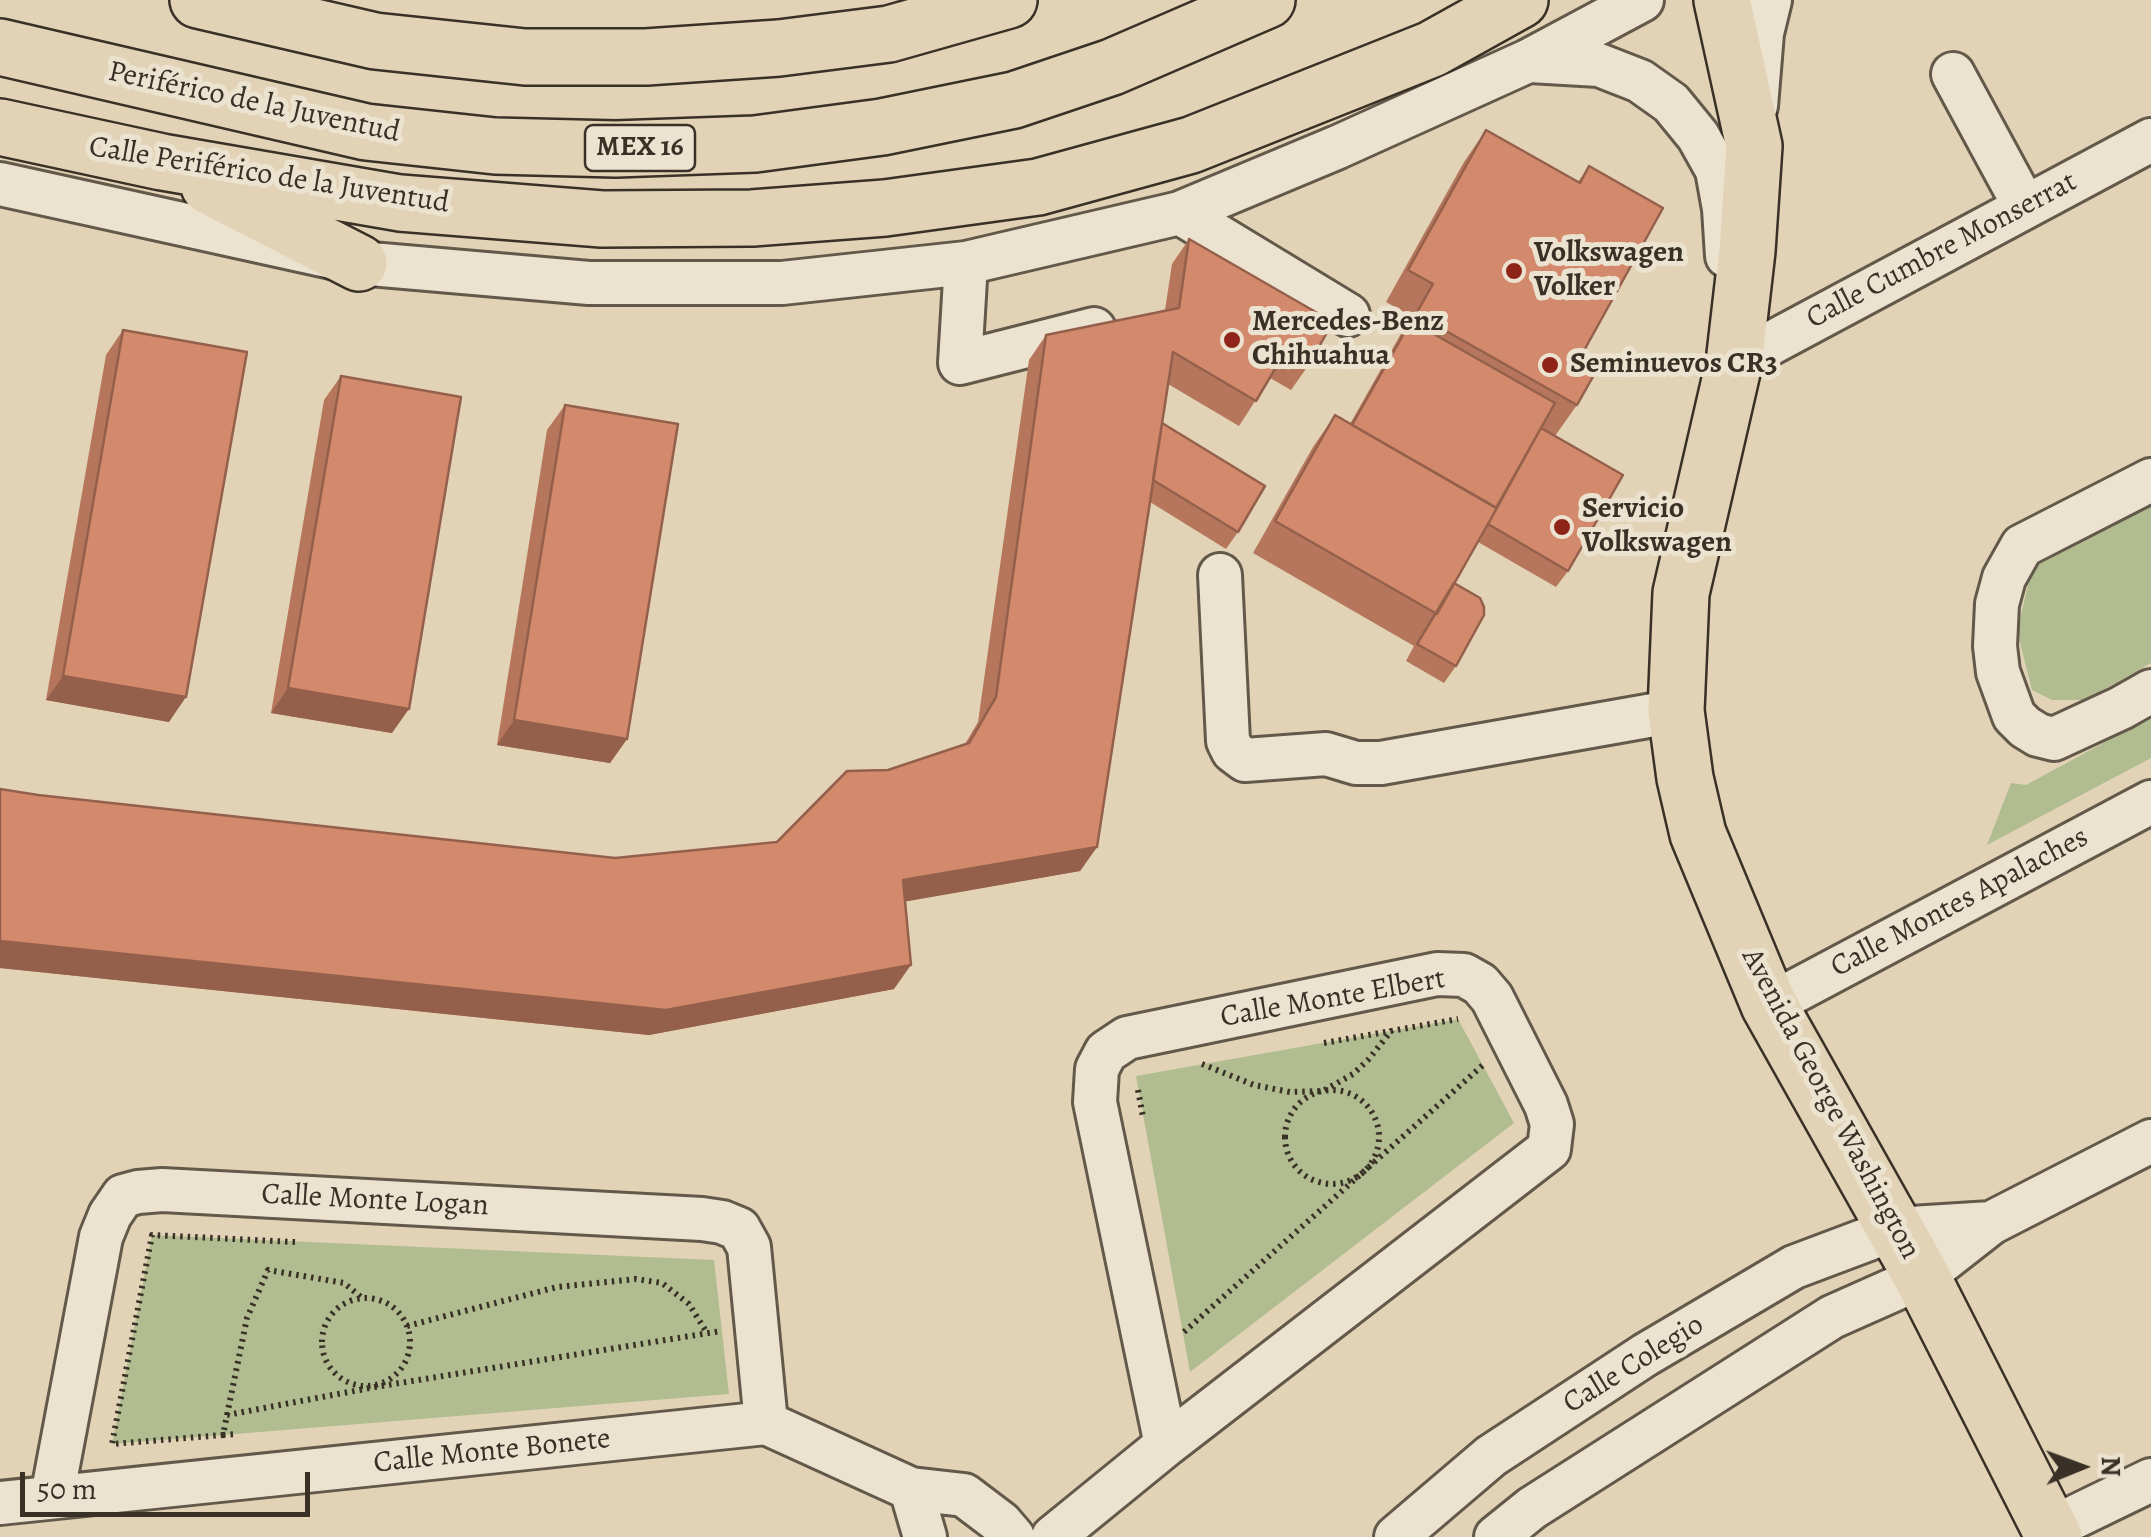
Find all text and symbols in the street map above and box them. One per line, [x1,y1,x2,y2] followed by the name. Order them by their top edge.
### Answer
[105,54,403,152] street label: Periférico de la Juventud
[585,125,695,171] road number: MEX 16
[86,130,452,222] street label: Calle Periférico de la Juventud
[1801,164,2083,338] street label: Calle Cumbre Monserrat
[1534,236,1684,306] place label: Volkswagen Volker
[1503,260,1525,282] marker: Volkswagen Volker
[1252,305,1444,376] place label: Mercedes-Benz Chihuahua
[1221,329,1243,351] marker: Mercedes-Benz Chihuahua
[1570,347,1778,383] place label: Seminuevos CR3
[1539,354,1561,376] marker: Seminuevos CR3
[1582,492,1732,562] place label: Servicio Volkswagen
[1551,516,1573,538] marker: Servicio Volkswagen
[1825,820,2095,986] street label: Calle Montes Apalaches
[1733,942,1927,1266] street label: Avenida George Washington
[1218,962,1448,1036] street label: Calle Monte Elbert
[260,1177,490,1225] street label: Calle Monte Logan
[1557,1308,1711,1422] street label: Calle Colegio
[2031,1417,2131,1517] north arrow
[372,1422,612,1482] street label: Calle Monte Bonete
[25,1452,315,1514] scale bar
[2092,1456,2130,1477] text: N
[37,1469,97,1509] text: 50 m

